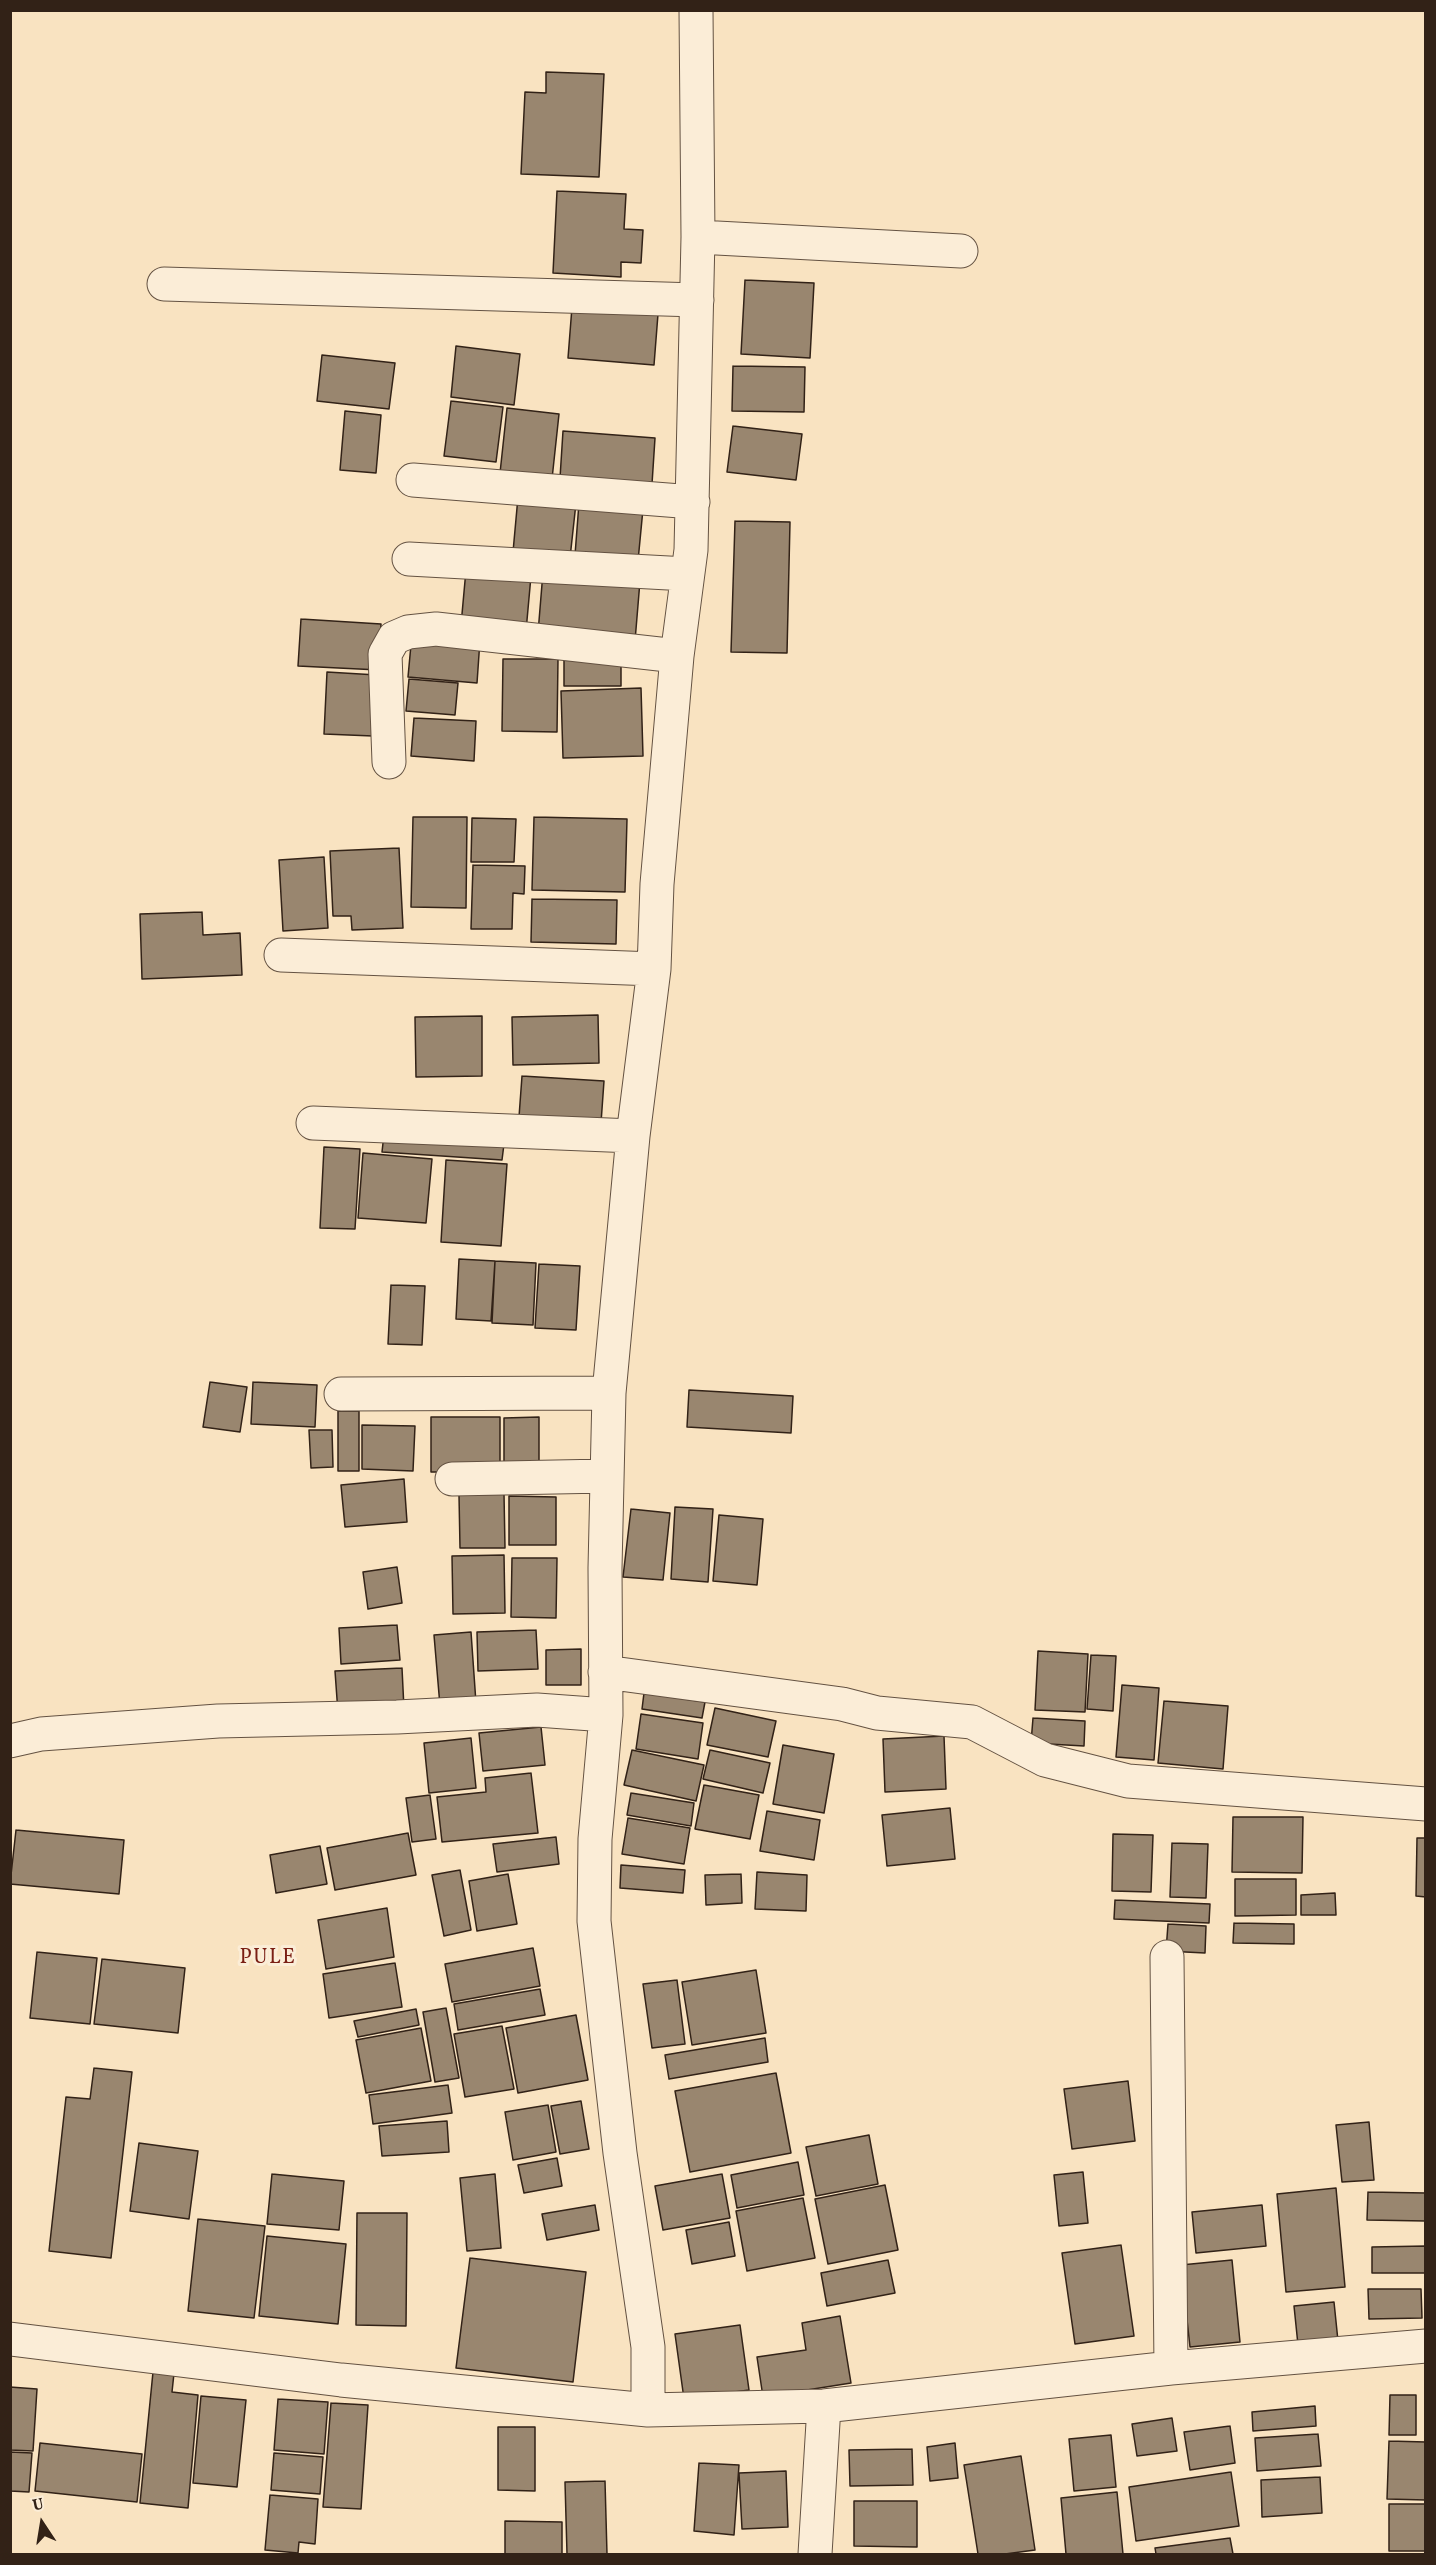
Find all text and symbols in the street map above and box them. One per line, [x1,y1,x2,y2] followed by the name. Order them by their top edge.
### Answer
[240,1946,296,1972] district label: PULE
[12,2493,72,2553] north arrow
[31,2493,46,2517] text: U

